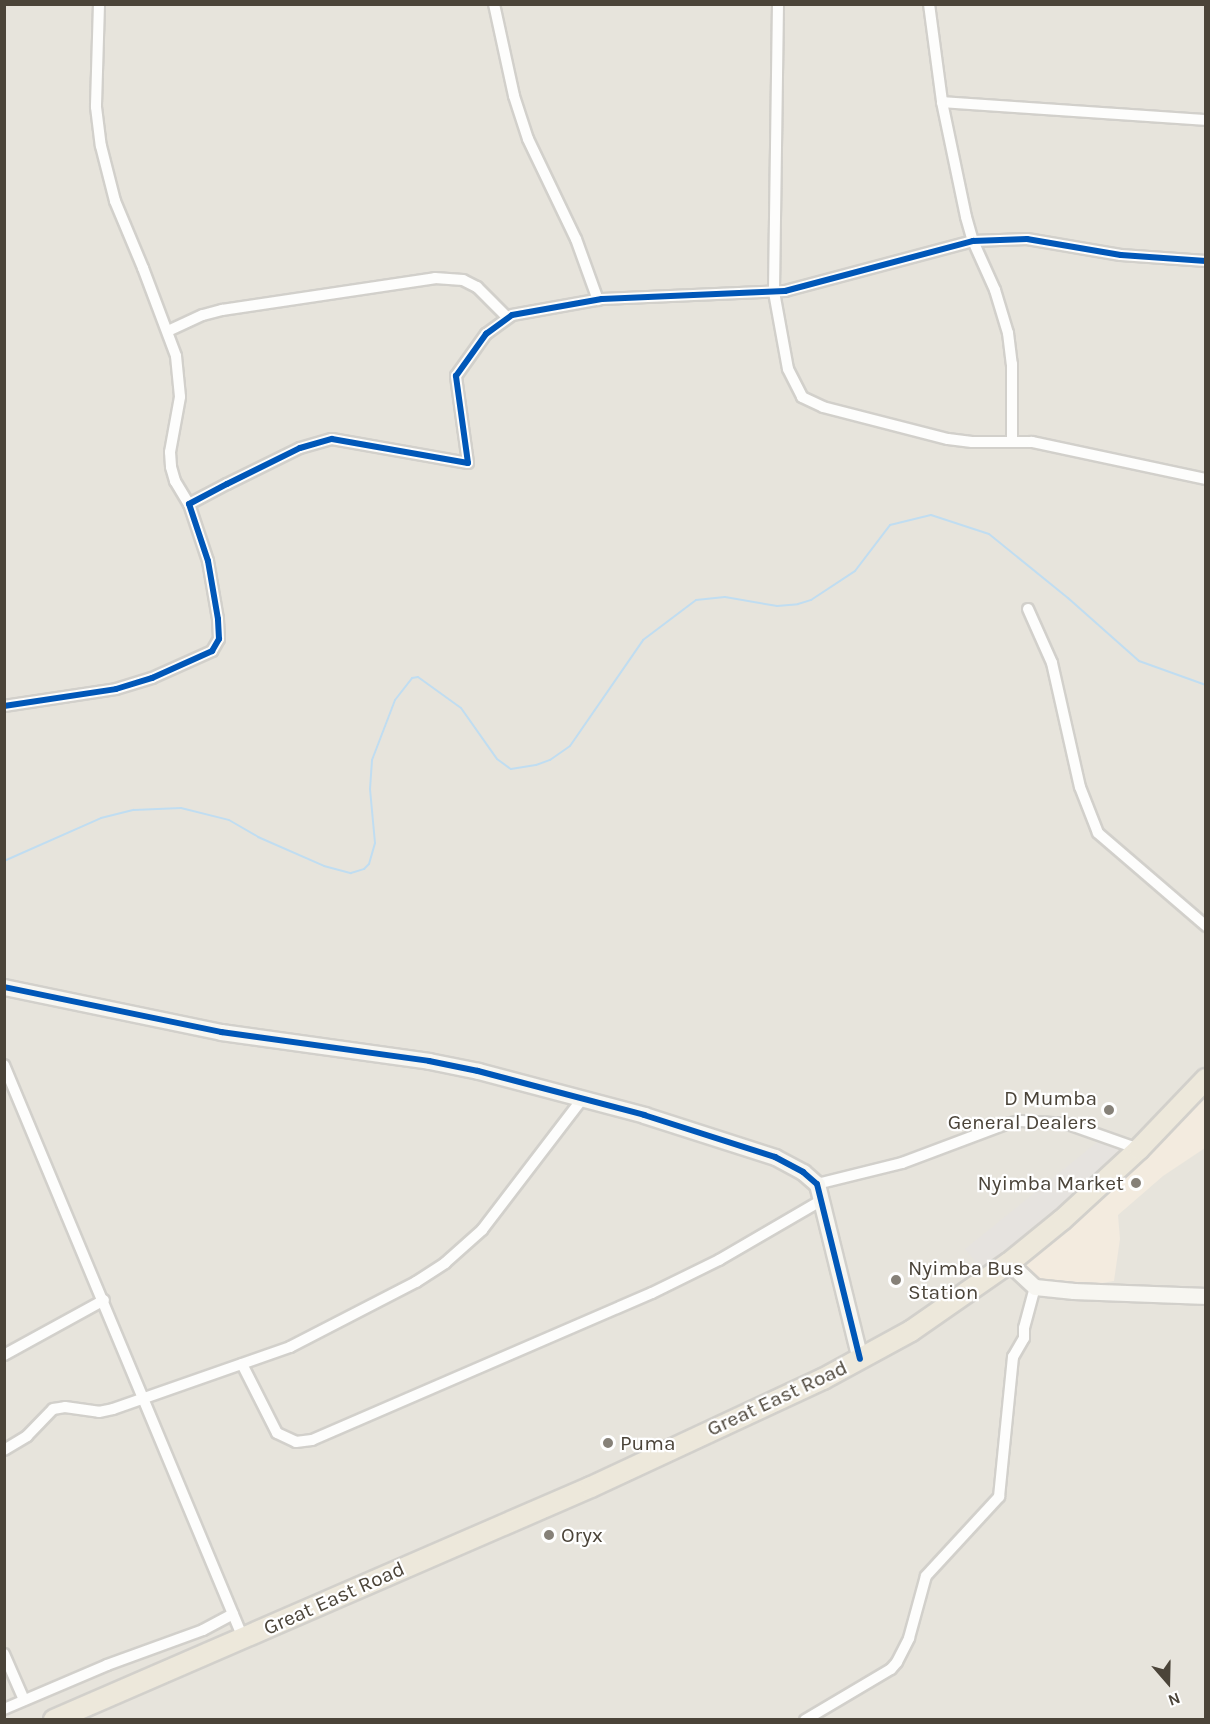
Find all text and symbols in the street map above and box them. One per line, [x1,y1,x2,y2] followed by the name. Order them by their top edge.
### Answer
[948,1085,1097,1135] place label: D Mumba General Dealers
[1102,1103,1116,1117] marker: D Mumba General Dealers
[978,1170,1124,1196] place label: Nyimba Market
[1129,1176,1143,1190] marker: Nyimba Market
[908,1255,1024,1305] place label: Nyimba Bus Station
[889,1273,903,1287] marker: Nyimba Bus Station
[703,1354,851,1442] street label: Great East Road
[620,1430,676,1456] place label: Puma
[601,1436,615,1450] marker: Puma
[561,1522,603,1548] place label: Oryx
[542,1528,556,1542] marker: Oryx
[259,1556,409,1640] street label: Great East Road
[1138,1652,1198,1712] north arrow
[1166,1688,1183,1710] text: N

